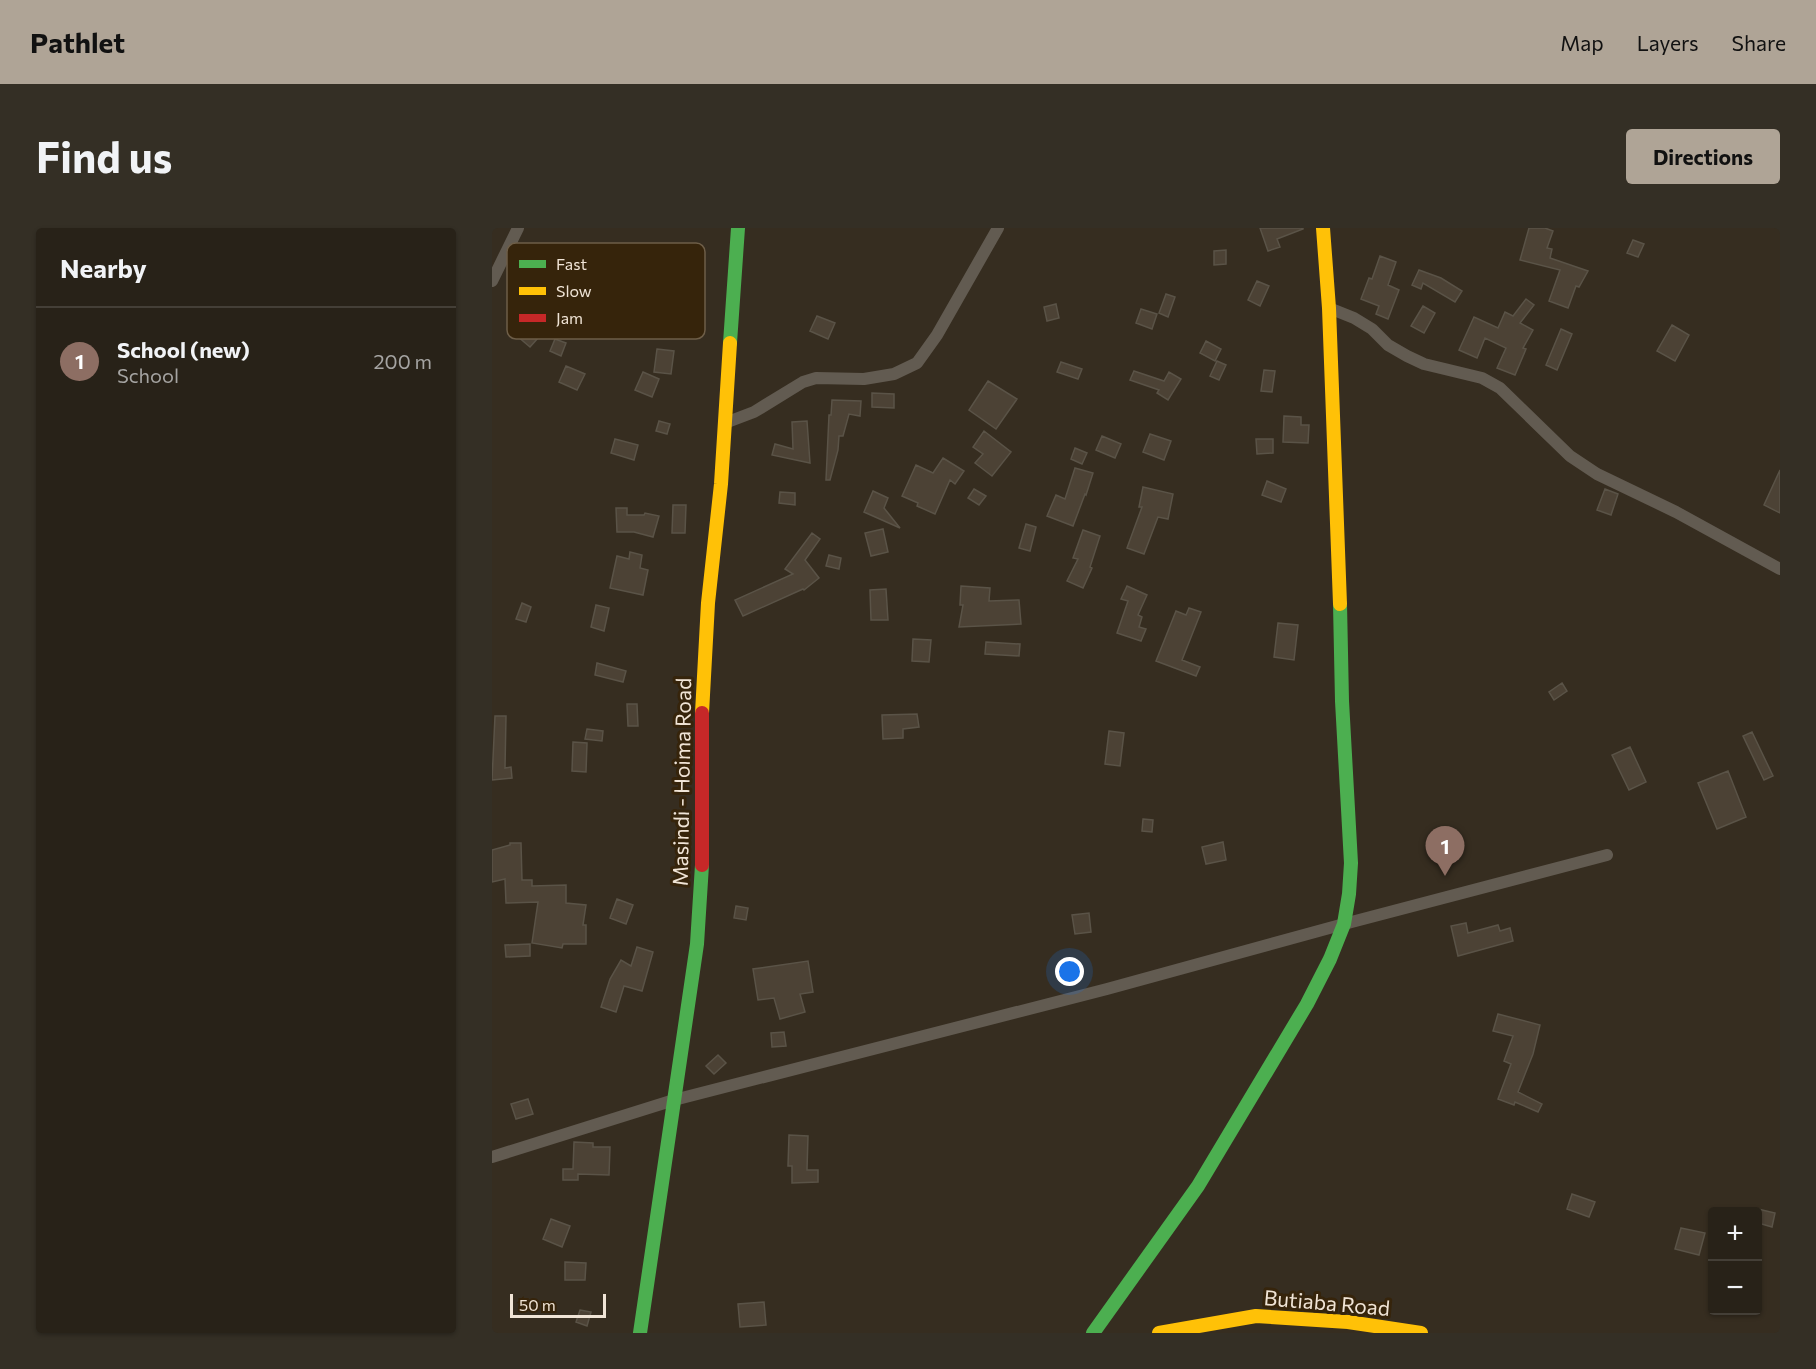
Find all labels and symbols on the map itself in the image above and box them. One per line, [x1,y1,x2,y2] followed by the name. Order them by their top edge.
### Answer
[507,243,705,339] legend
[556,254,587,273] text: Fast
[556,281,592,300] text: Slow
[556,308,583,327] text: Jam
[667,678,695,886] street label: Masindi - Hoima Road
[1426,826,1464,876] pin: 1
[1055,957,1084,986] your location
[1263,1284,1391,1320] street label: Butiaba Road
[510,1291,606,1318] scale bar

